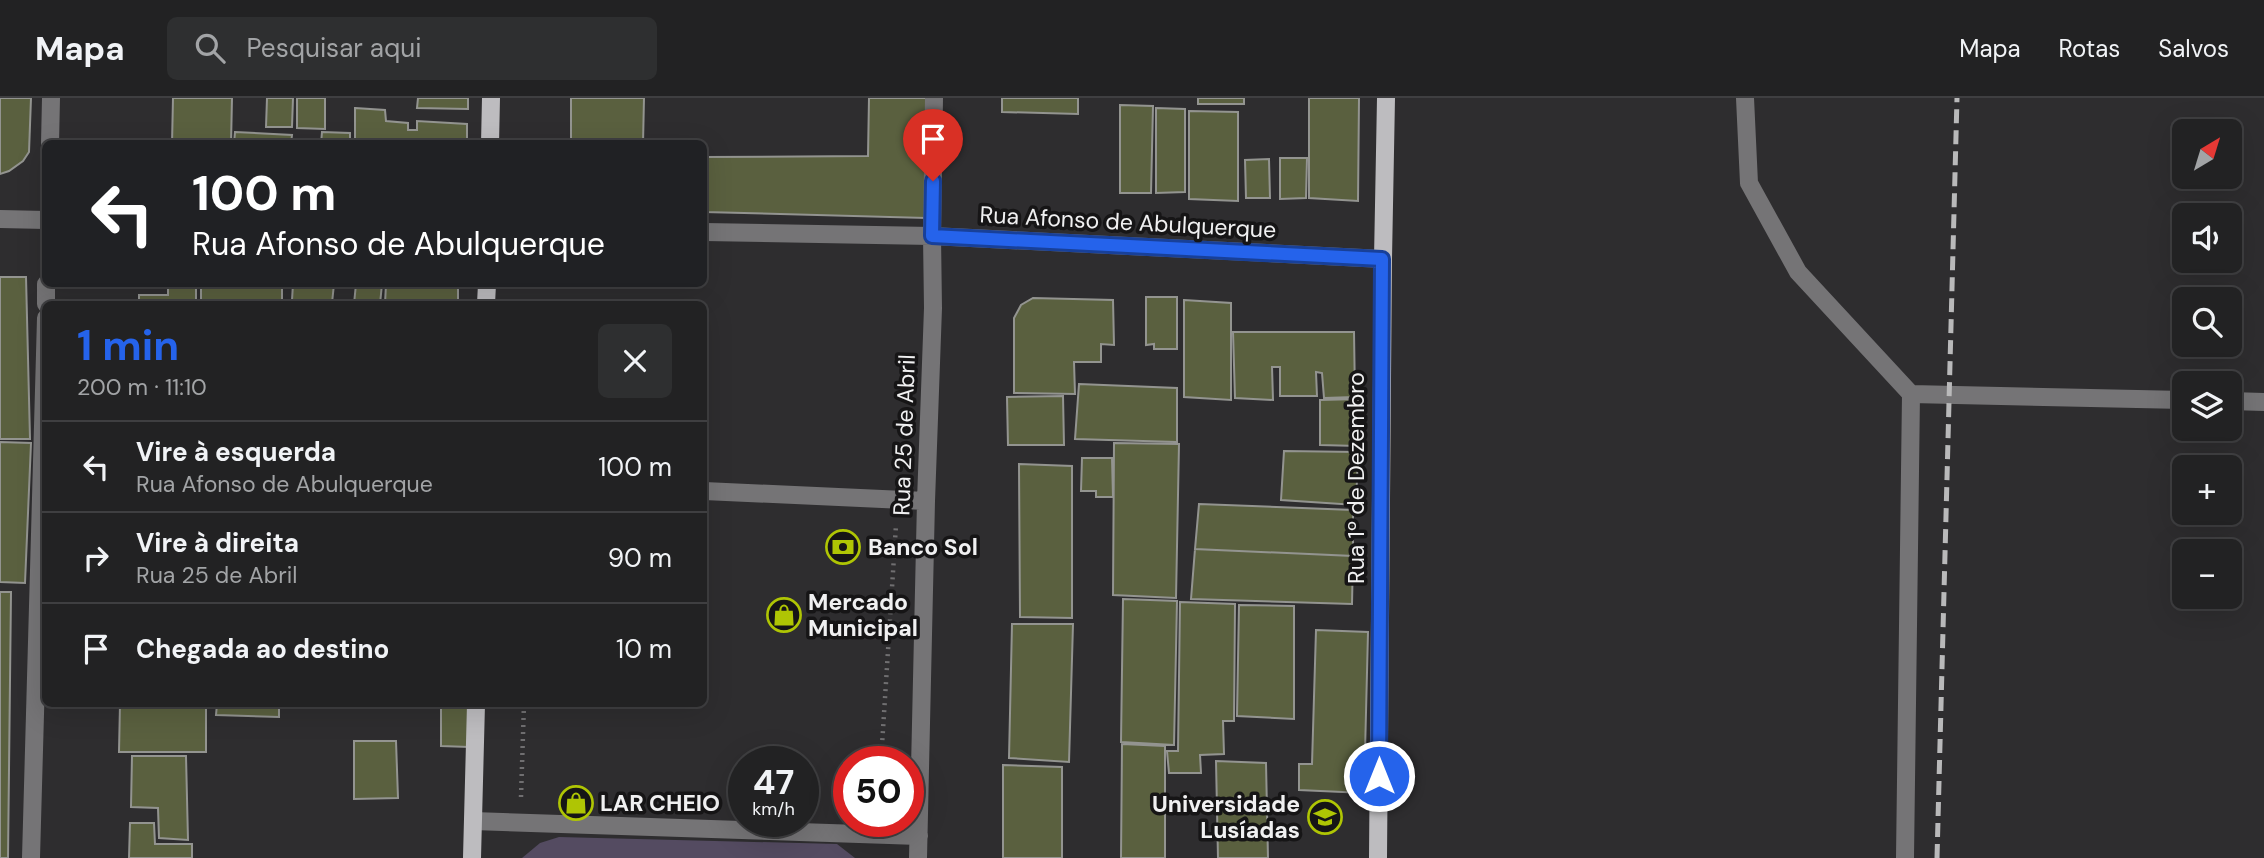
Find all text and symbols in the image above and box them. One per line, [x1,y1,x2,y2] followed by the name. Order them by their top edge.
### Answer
[167,17,657,80] search box
[35,27,125,70] text: Mapa
[191,29,229,67] icon: search
[247,31,421,65] text: Pesquisar aqui
[1959,33,2021,64] text: Mapa
[2059,33,2120,64] text: Rotas
[2158,33,2229,64] text: Salvos
[903,109,963,181] pin
[2172,119,2242,189] north arrow
[2172,119,2242,609] map controls
[914,120,952,158] icon: arrive
[192,161,336,225] text: 100 m
[77,168,168,259] icon: left
[979,199,1277,245] street label: Rua Afonso de Abulquerque
[2172,203,2242,273] button: sound
[192,223,605,265] text: Rua Afonso de Abulquerque
[2172,287,2242,357] button: search
[77,318,179,373] text: 1 min
[598,324,672,398] button: close
[886,354,922,516] street label: Rua 25 de Abril
[2172,371,2242,441] button: layers
[77,372,207,402] text: 200 m · 11:10
[1341,372,1371,584] street label: Rua 1º de Dezembro
[136,435,336,469] text: Vire à esquerda
[77,448,115,486] icon: left
[598,450,672,484] text: 100 m
[2172,455,2242,525] button: +
[136,469,433,499] text: Rua Afonso de Abulquerque
[136,526,299,560] text: Vire à direita
[824,528,862,566] bank icon: Banco Sol
[868,532,978,562] place label: Banco Sol
[77,539,115,577] icon: right
[2172,539,2242,609] button: −
[608,541,672,575] text: 90 m
[136,560,297,590] text: Rua 25 de Abril
[808,587,918,643] place label: Mercado Municipal
[765,596,803,634] shop icon: Mercado Municipal
[77,630,115,668] icon: arrive
[136,632,389,666] text: Chegada ao destino
[616,632,672,666] text: 10 m
[1342,739,1416,813] position arrow
[833,746,924,837] speed limit sign: 50
[753,759,794,805] text: 47
[557,784,595,822] shop icon: LAR CHEIO
[600,788,720,818] place label: LAR CHEIO
[1152,789,1300,845] place label: Universidade Lusíadas
[752,797,795,821] text: km/h
[1306,798,1344,836] school or university icon: Universidade Lusíadas

